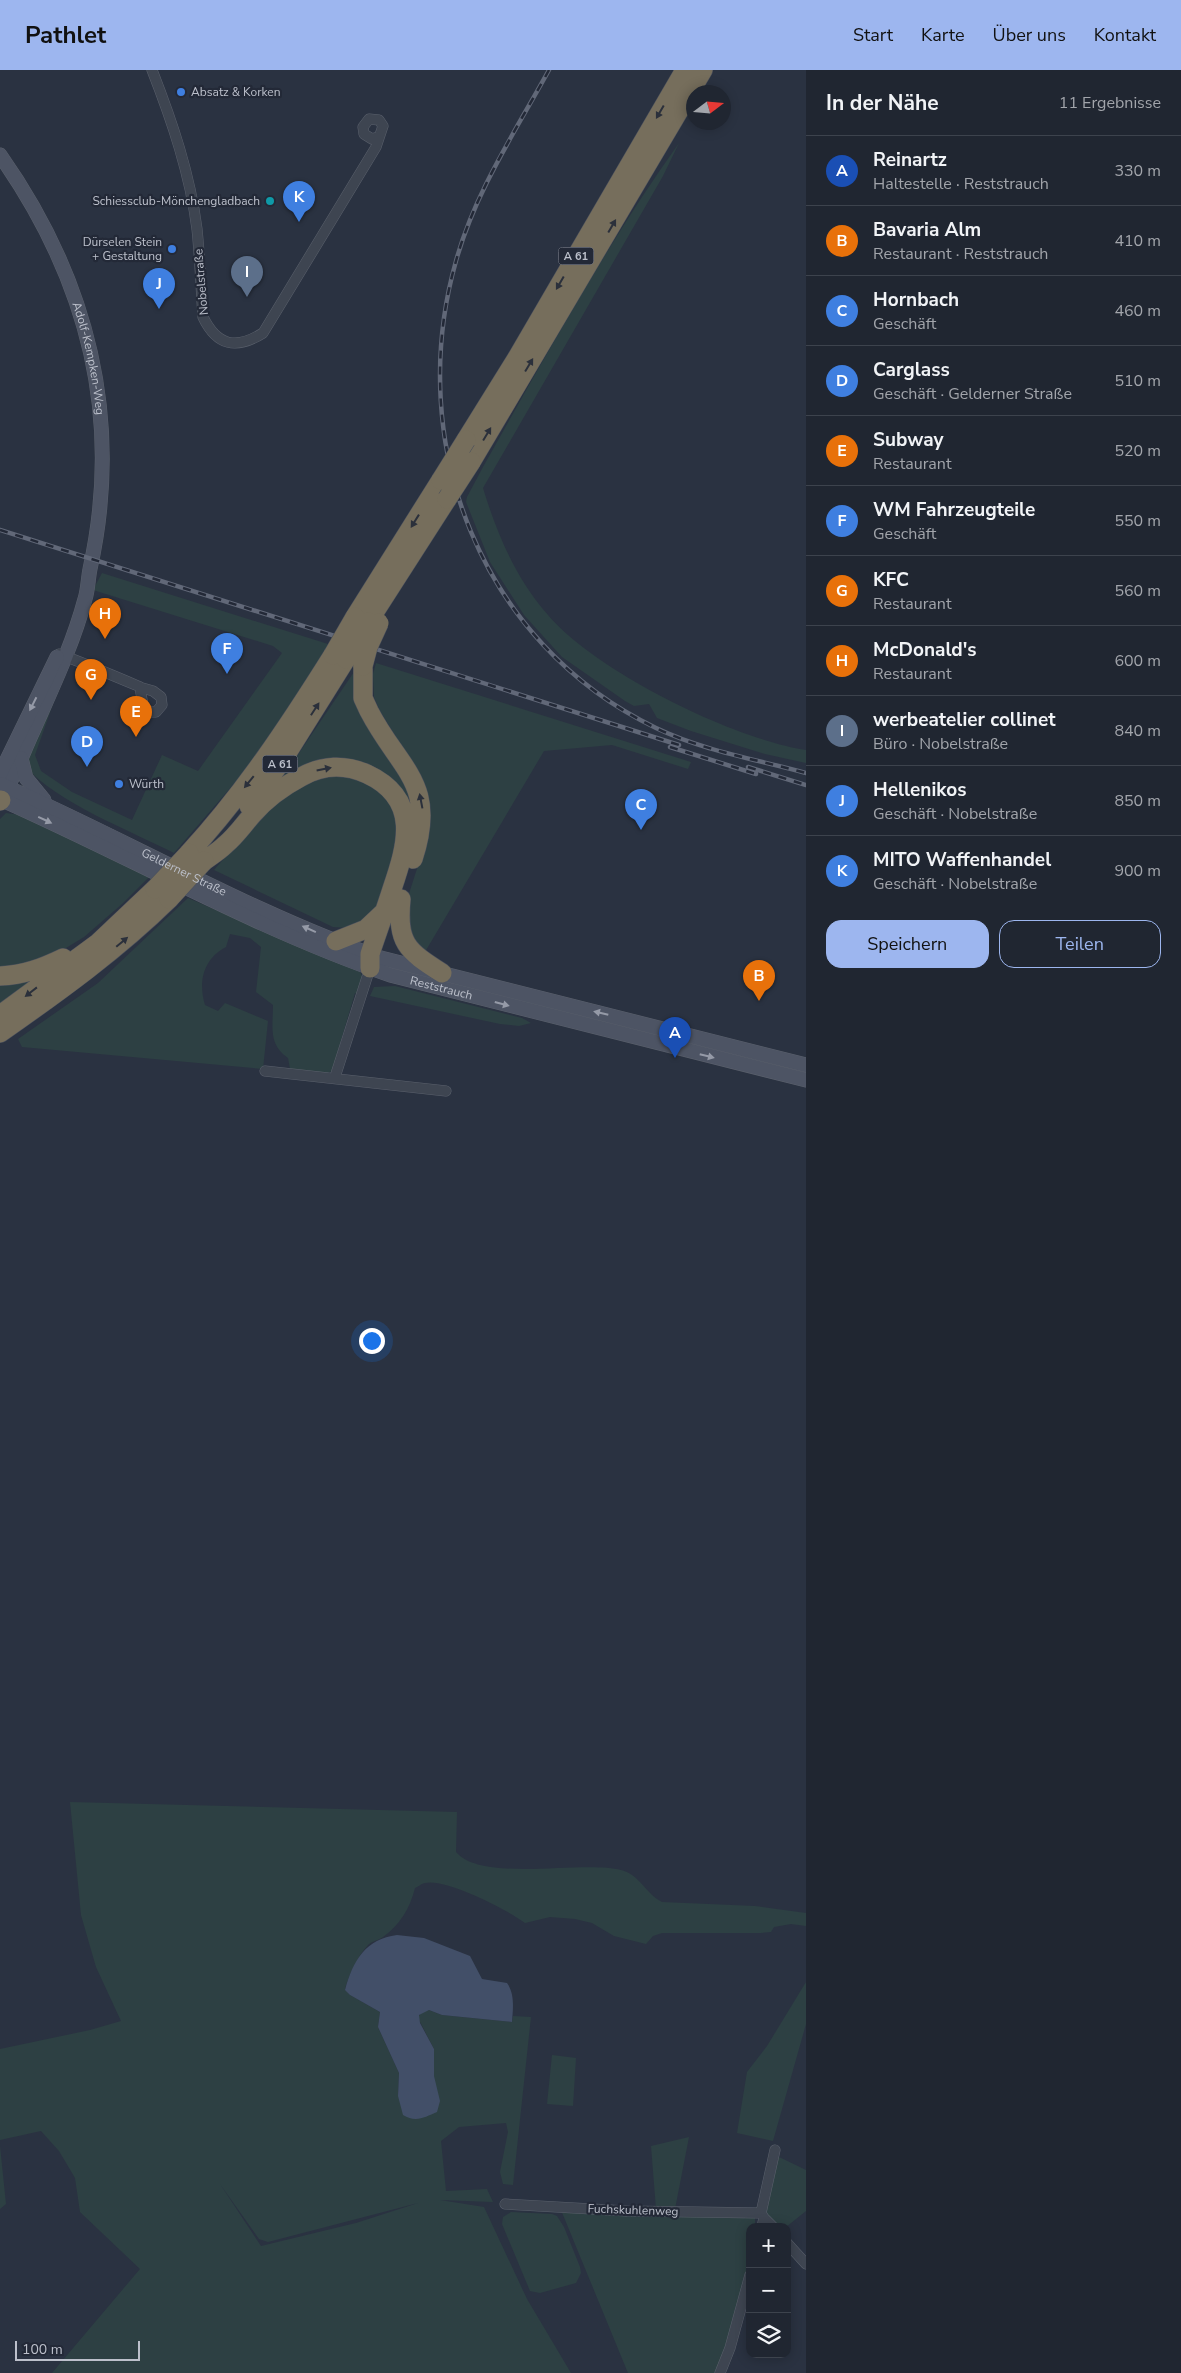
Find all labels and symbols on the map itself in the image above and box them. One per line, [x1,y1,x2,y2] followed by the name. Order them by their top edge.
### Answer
[191,84,281,100] place label: Absatz & Korken
[686,85,731,130] north arrow
[175,86,187,98] marker: Absatz & Korken
[656,106,665,119] one-way arrow
[283,181,315,222] pin: K
[92,193,260,209] place label: Schiessclub-Mönchengladbach
[264,195,276,207] marker: Schiessclub-Mönchengladbach
[608,219,617,232] one-way arrow
[83,234,162,264] place label: Dürselen Stein + Gestaltung
[166,243,178,255] marker: Dürselen Stein + Gestaltung
[190,248,212,316] street label: Nobelstraße
[558,248,594,265] road number: A 61
[231,256,263,297] pin: I
[143,268,175,309] pin: J
[556,276,565,289] one-way arrow
[69,300,108,416] street label: Adolf-Kempken-Weg
[525,359,534,372] one-way arrow
[483,428,492,441] one-way arrow
[411,515,420,528] one-way arrow
[89,598,121,639] pin: H
[211,633,243,674] pin: F
[75,659,107,700] pin: G
[120,696,152,737] pin: E
[29,697,37,711] one-way arrow
[310,702,320,716] one-way arrow
[71,726,103,767] pin: D
[262,756,298,772] road number: A 61
[316,765,331,773] one-way arrow
[243,775,254,788] one-way arrow
[129,776,164,792] place label: Würth
[113,778,125,790] marker: Würth
[625,789,657,830] pin: C
[416,793,424,809] one-way arrow
[38,816,52,824] one-way arrow
[139,845,229,900] street label: Gelderner Straße
[302,925,316,933] one-way arrow
[116,936,128,948] one-way arrow
[743,960,775,1001] pin: B
[408,972,474,1004] street label: Reststrauch
[25,987,38,998] one-way arrow
[494,1000,509,1008] one-way arrow
[593,1009,608,1017] one-way arrow
[659,1017,691,1058] pin: A
[699,1052,714,1060] one-way arrow
[359,1328,385,1354] your location
[587,2200,679,2220] street label: Fuchskuhlenweg
[15,2338,140,2361] scale bar

